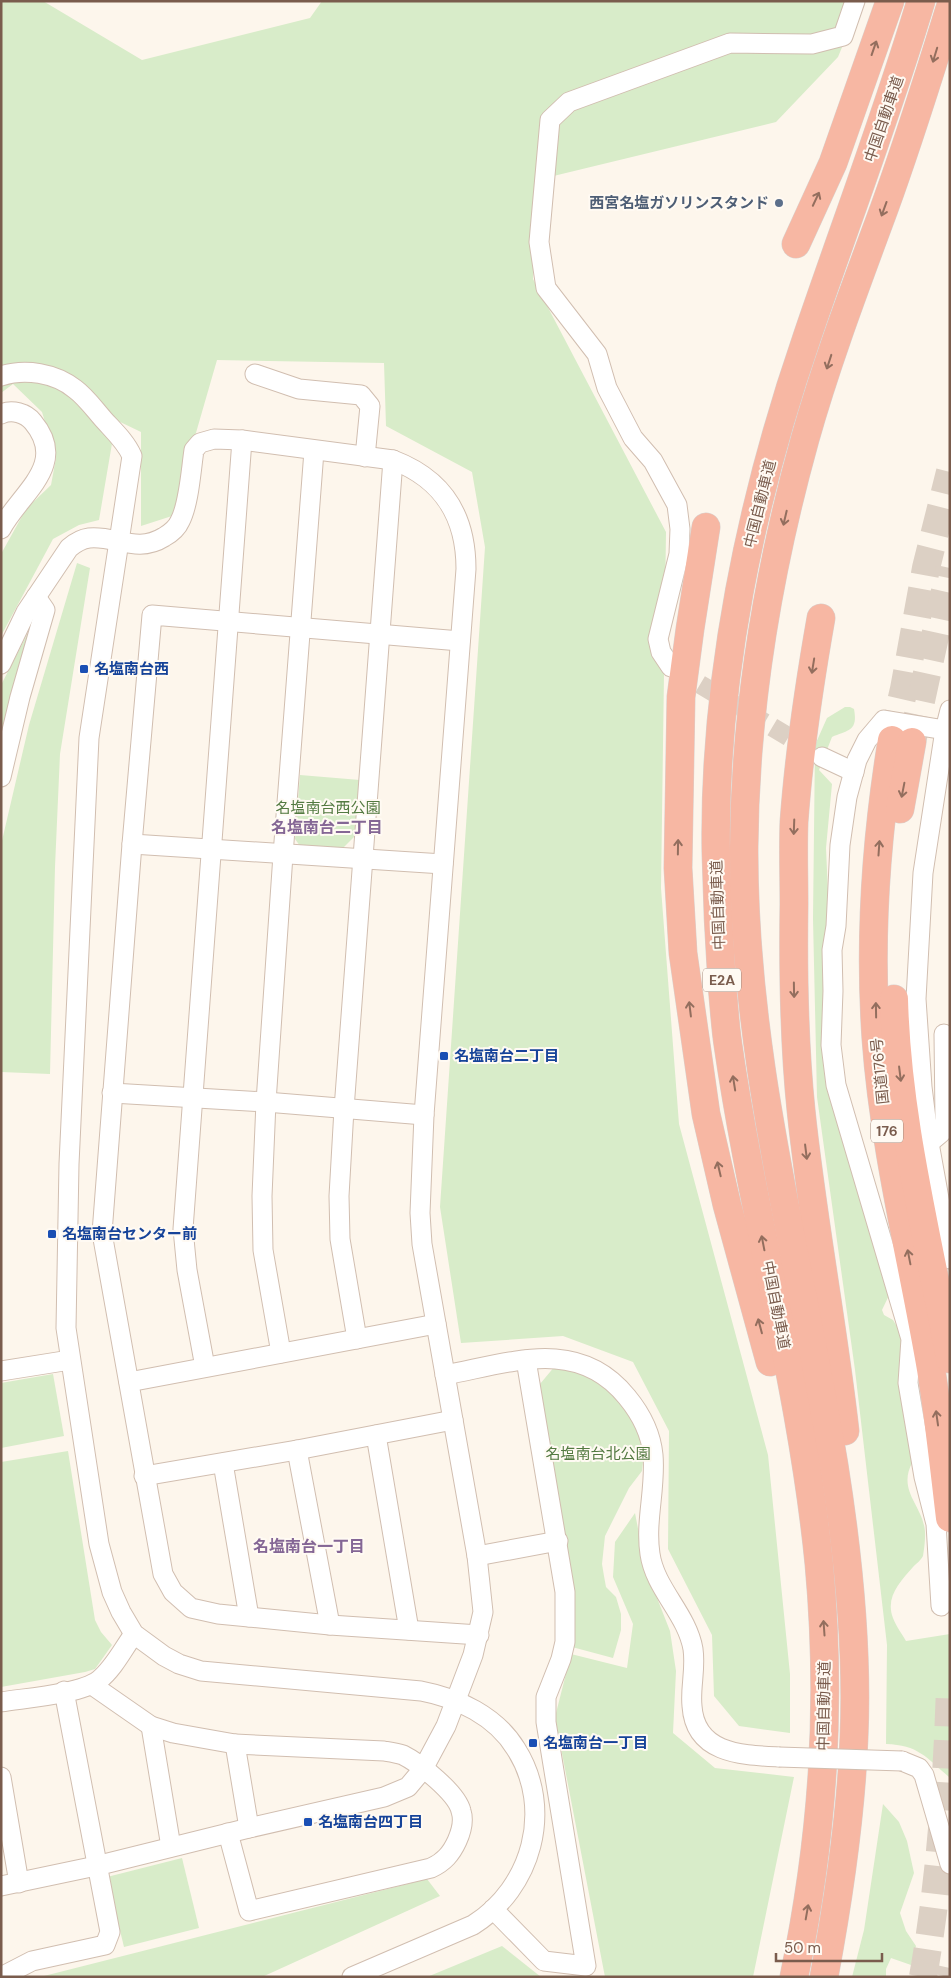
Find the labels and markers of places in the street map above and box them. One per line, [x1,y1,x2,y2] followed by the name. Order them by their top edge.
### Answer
[589,193,769,213] place label: 西宮名塩ガソリンスタンド
[773,197,785,209] marker: 西宮名塩ガソリンスタンド
[94,659,169,679] place label: 名塩南台西
[78,663,90,675] marker: 名塩南台西
[454,1046,559,1066] place label: 名塩南台二丁目
[438,1050,450,1062] marker: 名塩南台二丁目
[62,1224,197,1244] place label: 名塩南台センター前
[46,1228,58,1240] marker: 名塩南台センター前
[543,1733,648,1753] place label: 名塩南台一丁目
[527,1737,539,1749] marker: 名塩南台一丁目
[318,1812,423,1832] place label: 名塩南台四丁目
[302,1816,314,1828] marker: 名塩南台四丁目

